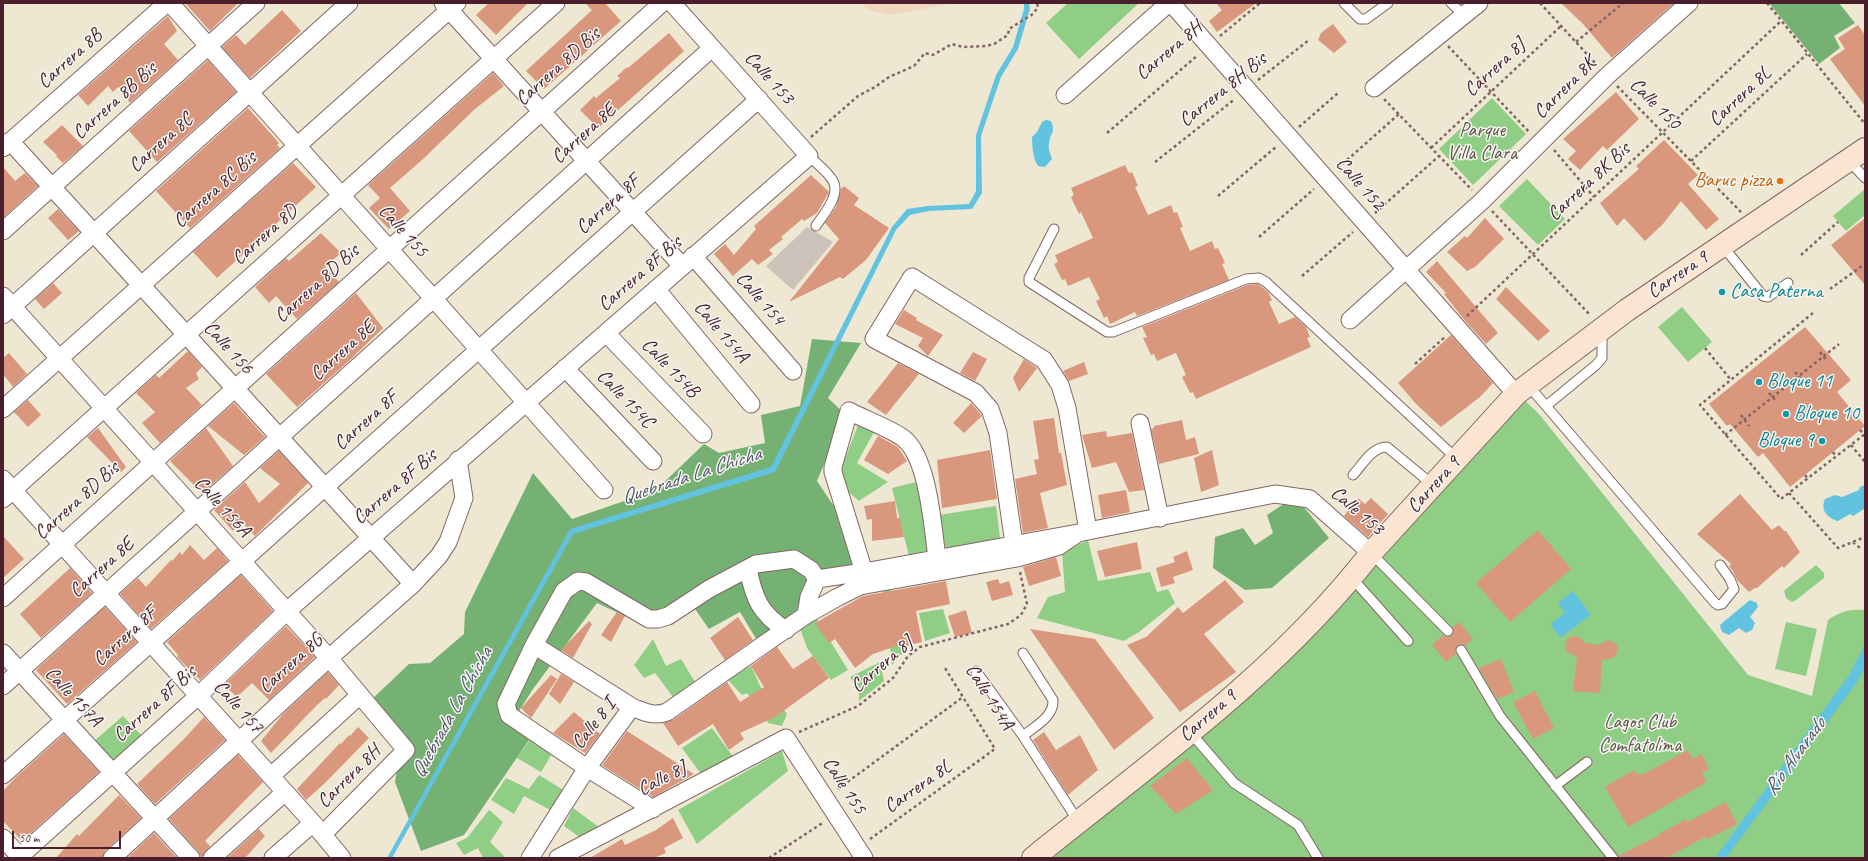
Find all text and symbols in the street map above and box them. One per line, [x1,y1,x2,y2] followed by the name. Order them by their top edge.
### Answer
[1131,16,1207,86] street label: Carrera 8H
[511,23,605,111] street label: Carrera 8D Bis
[33,24,107,94] street label: Carrera 8B
[1460,34,1530,102] street label: Carrera 8J
[739,46,799,110] street label: Calle 153
[1174,47,1272,133] street label: Carrera 8H Bis
[1529,52,1601,124] street label: Carrera 8K
[68,57,162,145] street label: Carrera 8B Bis
[1704,62,1776,132] street label: Carrera 8L
[1624,73,1686,135] street label: Calle 150
[547,99,621,169] street label: Carrera 8E
[124,108,198,178] street label: Carrera 8C
[1447,119,1517,166] park label: Parque Villa Clara
[1543,138,1635,226] street label: Carrera 8K Bis
[168,146,262,234] street label: Carrera 8C Bis
[1330,152,1390,216] street label: Calle 152
[1694,169,1772,193] place label: Baruc pizza
[571,170,645,240] street label: Carrera 8F
[1775,176,1785,186] marker: Baruc pizza
[227,199,303,271] street label: Carrera 8D
[373,199,433,263] street label: Calle 155
[593,231,687,317] street label: Carrera 8F Bis
[270,240,364,328] street label: Carrera 8D Bis
[1643,246,1713,304] street label: Carrera 9
[730,267,790,331] street label: Calle 154
[1730,280,1823,304] place label: Casa Paterna
[1717,287,1727,297] marker: Casa Paterna
[688,296,754,368] street label: Calle 154A
[198,316,258,380] street label: Calle 156
[306,316,380,386] street label: Carrera 8E
[636,333,704,403] street label: Calle 154B
[591,365,659,433] street label: Calle 154C
[1767,370,1832,394] place label: Bloque 11
[1754,377,1764,387] marker: Bloque 11
[329,386,403,456] street label: Carrera 8F
[1794,402,1859,426] place label: Bloque 10
[1781,409,1791,419] marker: Bloque 10
[1758,429,1814,453] place label: Bloque 9
[1817,436,1827,446] marker: Bloque 9
[618,442,764,510] water label: Quebrada La Chicha
[348,444,442,530] street label: Carrera 8F Bis
[1402,452,1466,518] street label: Carrera 9
[30,457,124,545] street label: Carrera 8D Bis
[189,472,255,542] street label: Calle 156A
[1325,481,1389,541] street label: Calle 153
[65,533,139,603] street label: Carrera 8E
[88,602,162,672] street label: Carrera 8F
[254,629,328,699] street label: Carrera 8G
[846,632,918,698] street label: Carrera 8J
[406,643,498,783] water label: Quebrada La Chicha
[109,660,201,748] street label: Carrera 8F Bis
[959,660,1019,734] street label: Calle 154A
[39,662,107,732] street label: Calle 157A
[208,675,268,739] street label: Calle 157
[1174,685,1242,747] street label: Carrera 9
[567,694,621,754] street label: Calle 8 I
[1599,711,1681,758] park label: Lagos Club Comfatolima
[1758,713,1832,801] water label: Río Alvarado
[312,740,386,814] street label: Carrera 8H
[817,753,871,819] street label: Calle 155
[880,755,956,819] street label: Carrera 8L
[634,756,690,802] street label: Calle 8J
[14,823,123,849] scale bar
[19,830,39,846] text: 50 m

